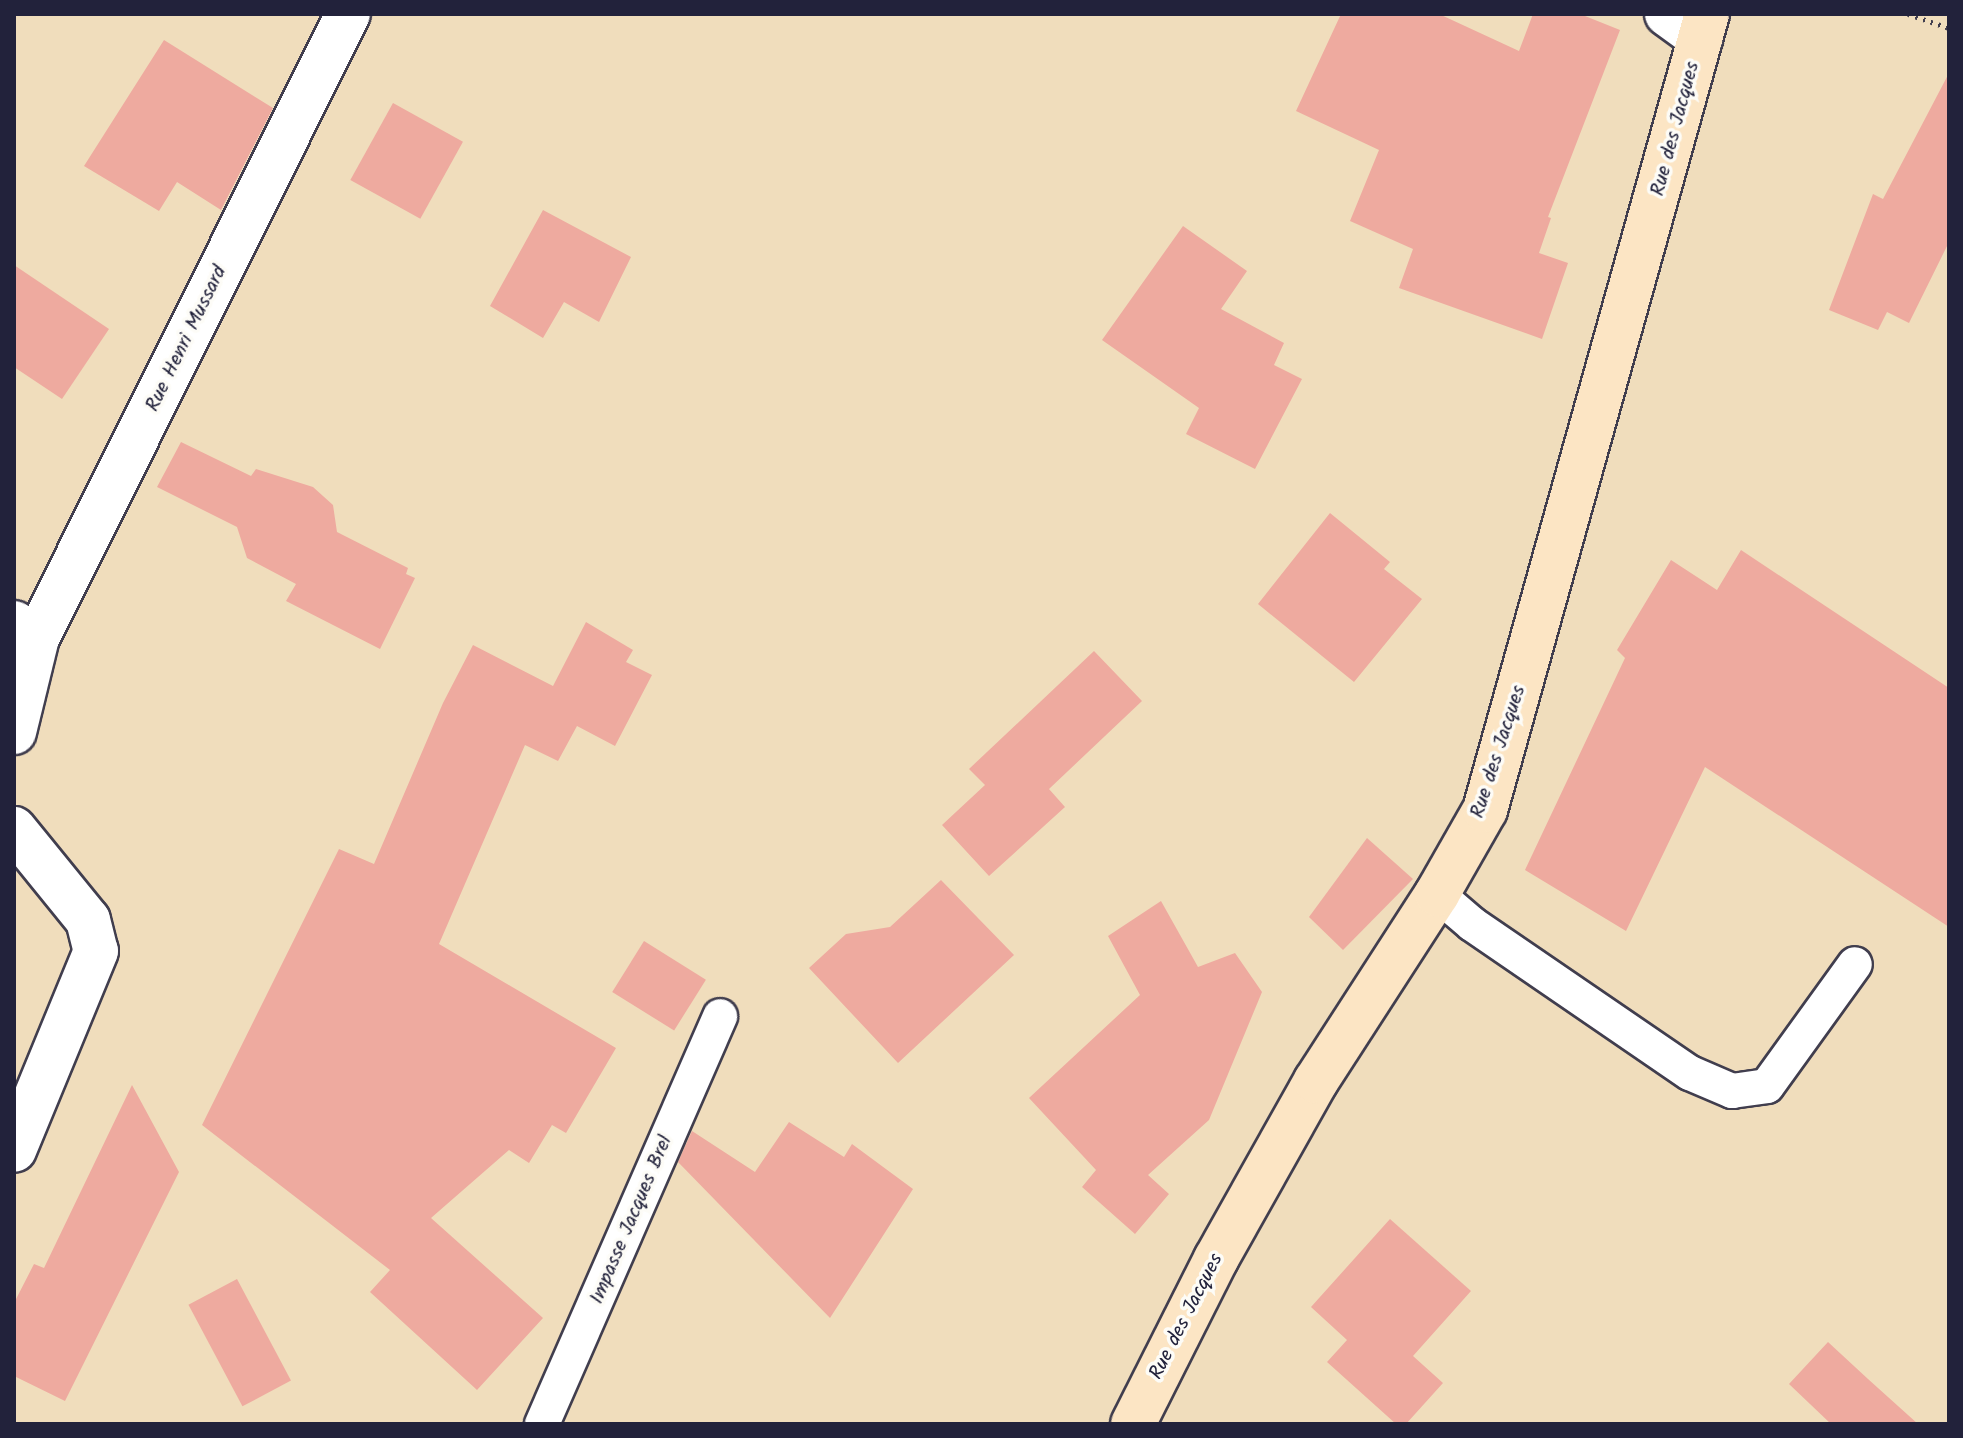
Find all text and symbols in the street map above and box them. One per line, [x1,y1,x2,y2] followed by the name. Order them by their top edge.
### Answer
[1647,59,1705,199] street label: Rue des Jacques
[141,262,233,416] street label: Rue Henri Mussard
[1466,683,1532,821] street label: Rue des Jacques
[586,1132,678,1308] street label: Impasse Jacques Brel
[1145,1250,1229,1384] street label: Rue des Jacques

